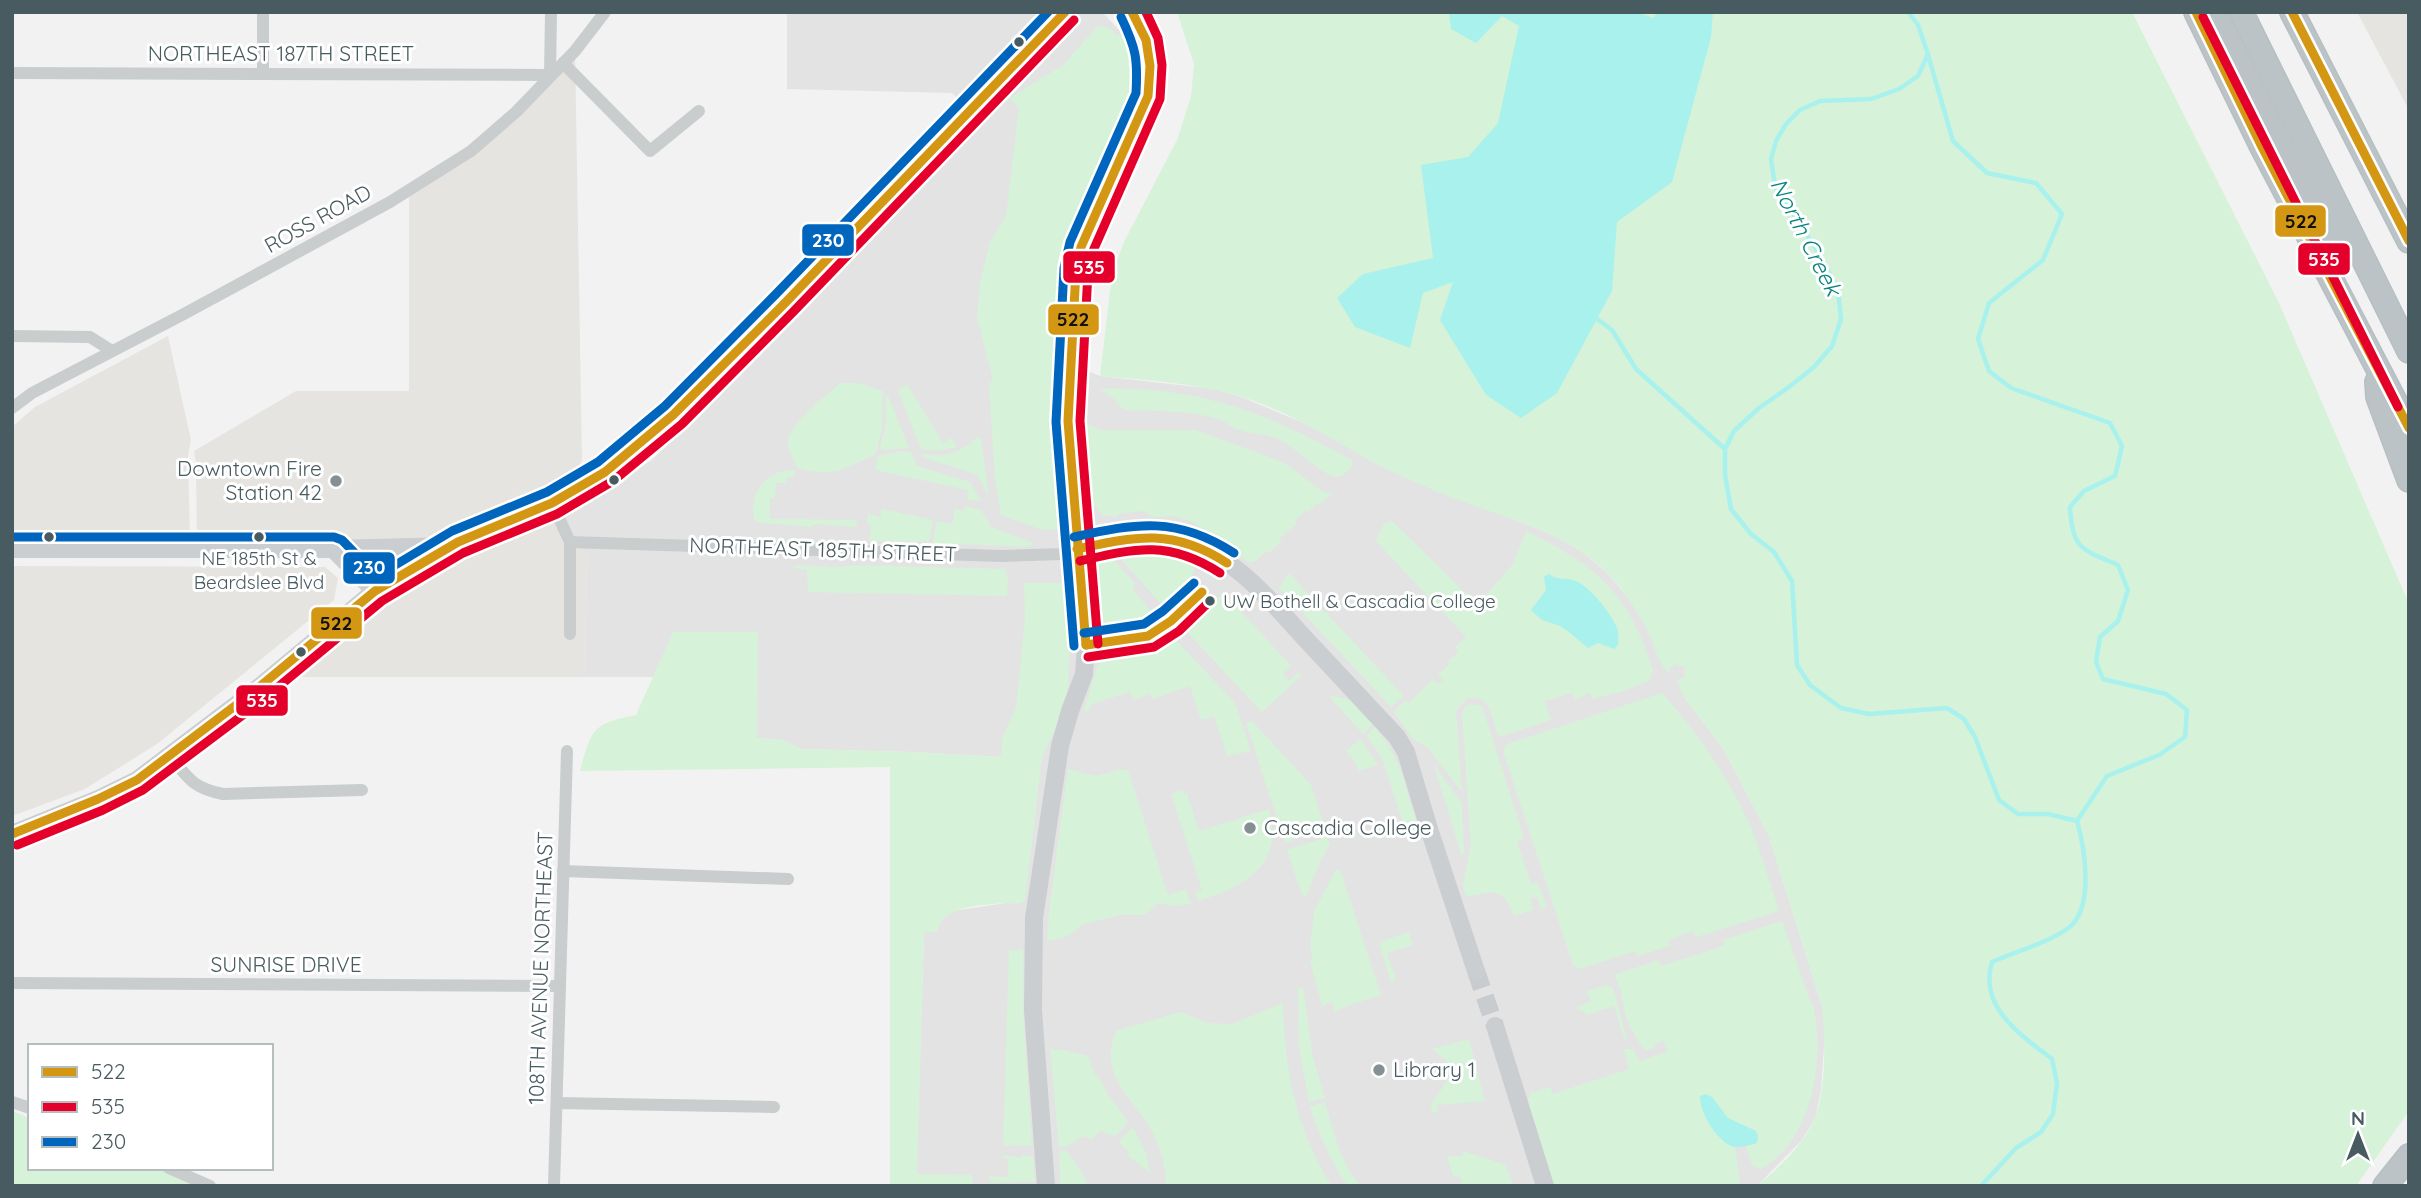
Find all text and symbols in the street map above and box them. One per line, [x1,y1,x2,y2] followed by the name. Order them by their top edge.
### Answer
[1012,35,1026,49] unlabelled marker
[148,40,414,66] street label: NORTHEAST 187TH STREET
[1764,173,1849,302] water label: North Creek
[260,178,375,258] street label: ROSS ROAD
[2274,204,2327,238] line badge: 522
[2285,209,2317,233] text: 522
[801,223,855,257] line badge: 230
[812,228,844,252] text: 230
[2297,242,2351,276] line badge: 535
[2308,247,2340,271] text: 535
[1062,250,1116,284] line badge: 535
[1073,255,1105,279] text: 535
[1047,303,1100,336] line badge: 522
[1057,307,1089,331] text: 522
[177,455,322,505] place label: Downtown Fire Station 42
[328,473,344,489] marker: Downtown Fire Station 42
[607,473,621,487] unlabelled marker
[42,530,56,544] unlabelled marker
[252,530,266,544] marker: NE 185th St & Beardslee Blvd
[689,531,957,567] street label: NORTHEAST 185TH STREET
[194,546,324,594] place label: NE 185th St & Beardslee Blvd
[342,551,396,585] line badge: 230
[353,555,385,579] text: 230
[1223,589,1496,613] place label: UW Bothell & Cascadia College
[1203,594,1217,608] marker: UW Bothell & Cascadia College
[310,606,363,640] line badge: 522
[320,611,352,635] text: 522
[294,645,308,659] unlabelled marker
[235,684,289,717] line badge: 535
[246,688,278,712] text: 535
[1264,814,1432,840] place label: Cascadia College
[1242,820,1258,836] marker: Cascadia College
[522,831,558,1105] street label: 108TH AVENUE NORTHEAST
[210,951,362,977] street label: SUNRISE DRIVE
[28,1044,273,1170] legend
[1393,1056,1475,1082] place label: Library 1
[91,1058,126,1084] text: 522
[1371,1062,1387,1078] marker: Library 1
[91,1093,125,1119] text: 535
[2323,1100,2393,1170] north arrow
[2351,1106,2365,1130] text: N
[91,1128,126,1154] text: 230

